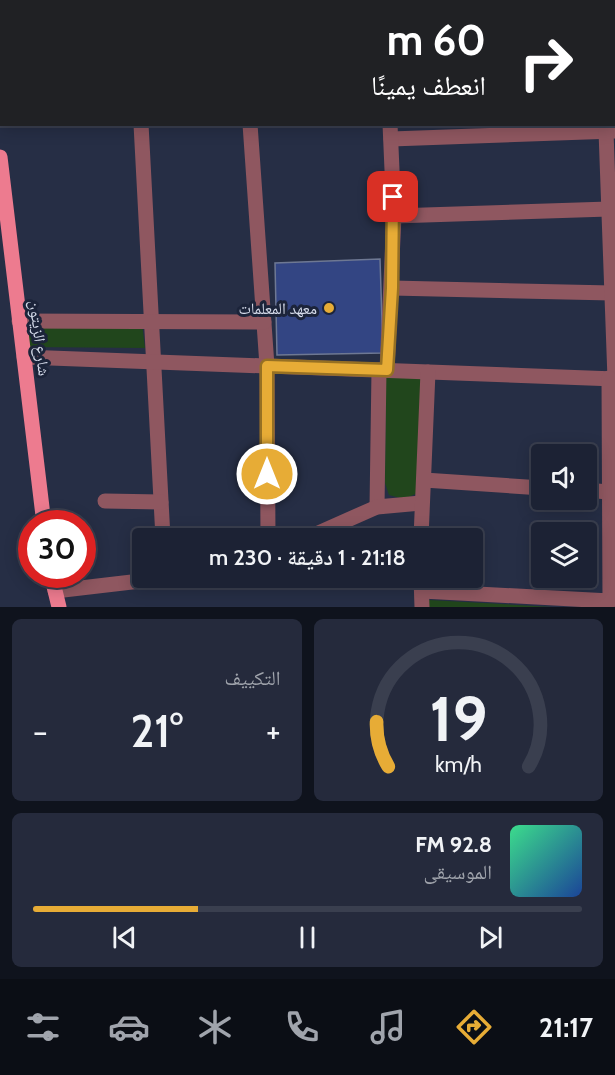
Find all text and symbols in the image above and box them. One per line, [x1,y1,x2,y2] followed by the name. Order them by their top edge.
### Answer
[387,14,486,66] text: 60 m
[507,24,585,102] icon: right
[371,69,486,102] text: انعطف يمينًا
[367,171,418,222] pin
[376,180,409,213] icon: arrive
[24,299,54,377] street label: شارع الزيتون
[238,299,317,318] place label: معهد المعلمات
[322,301,336,315] marker: معهد المعلمات
[235,442,299,506] position arrow
[531,444,597,588] map controls
[531,444,597,510] button: sound
[18,510,96,588] speed limit sign: 30
[531,522,597,588] button: layers
[209,544,406,571] text: 21:18 · 1 دقيقة · 230 m
[224,666,281,690] text: التكييف
[429,681,487,757] text: 19
[130,704,183,758] text: 21°
[33,711,48,751] text: −
[266,711,281,751] text: +
[435,751,482,777] text: km/h
[415,831,492,858] text: 92.8 FM
[424,860,492,884] text: الموسيقى
[108,921,141,954] icon: previous
[291,921,324,954] icon: pause
[474,921,507,954] icon: next
[22,1006,64,1048] icon: filters
[108,1006,150,1048] icon: car
[194,1006,236,1048] icon: climate
[281,1006,323,1048] icon: phone
[367,1006,409,1048] icon: music
[453,1006,495,1048] icon: directions
[539,1011,593,1044] text: 21:17

